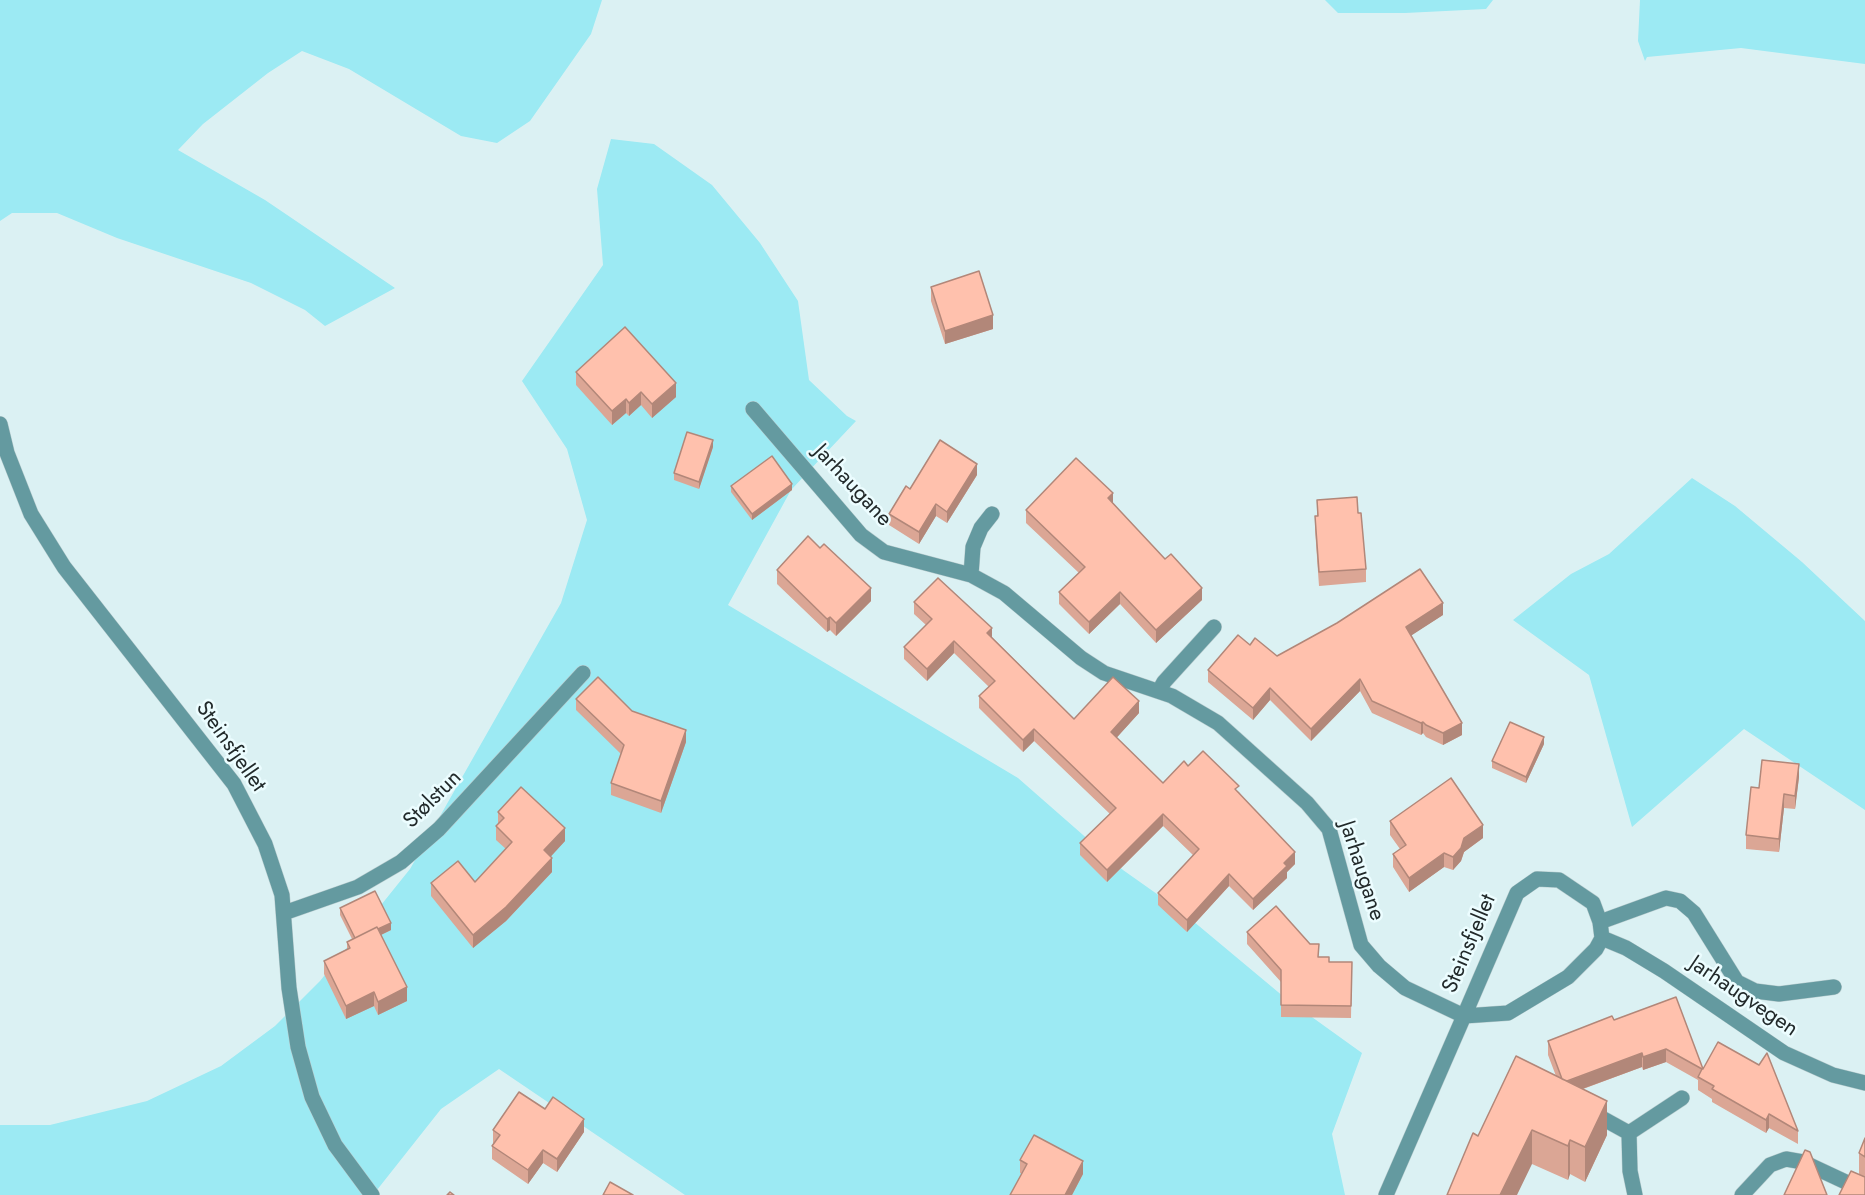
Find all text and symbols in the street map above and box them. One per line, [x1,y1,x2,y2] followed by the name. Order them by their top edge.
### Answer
[807,439,897,533] street label: Jarhaugane
[189,697,271,797] street label: Steinsfjellet
[398,765,468,835] street label: Stølstun
[1333,818,1389,924] street label: Jarhaugane
[1437,891,1503,997] street label: Steinsfjellet
[1684,951,1802,1043] street label: Jarhaugvegen

